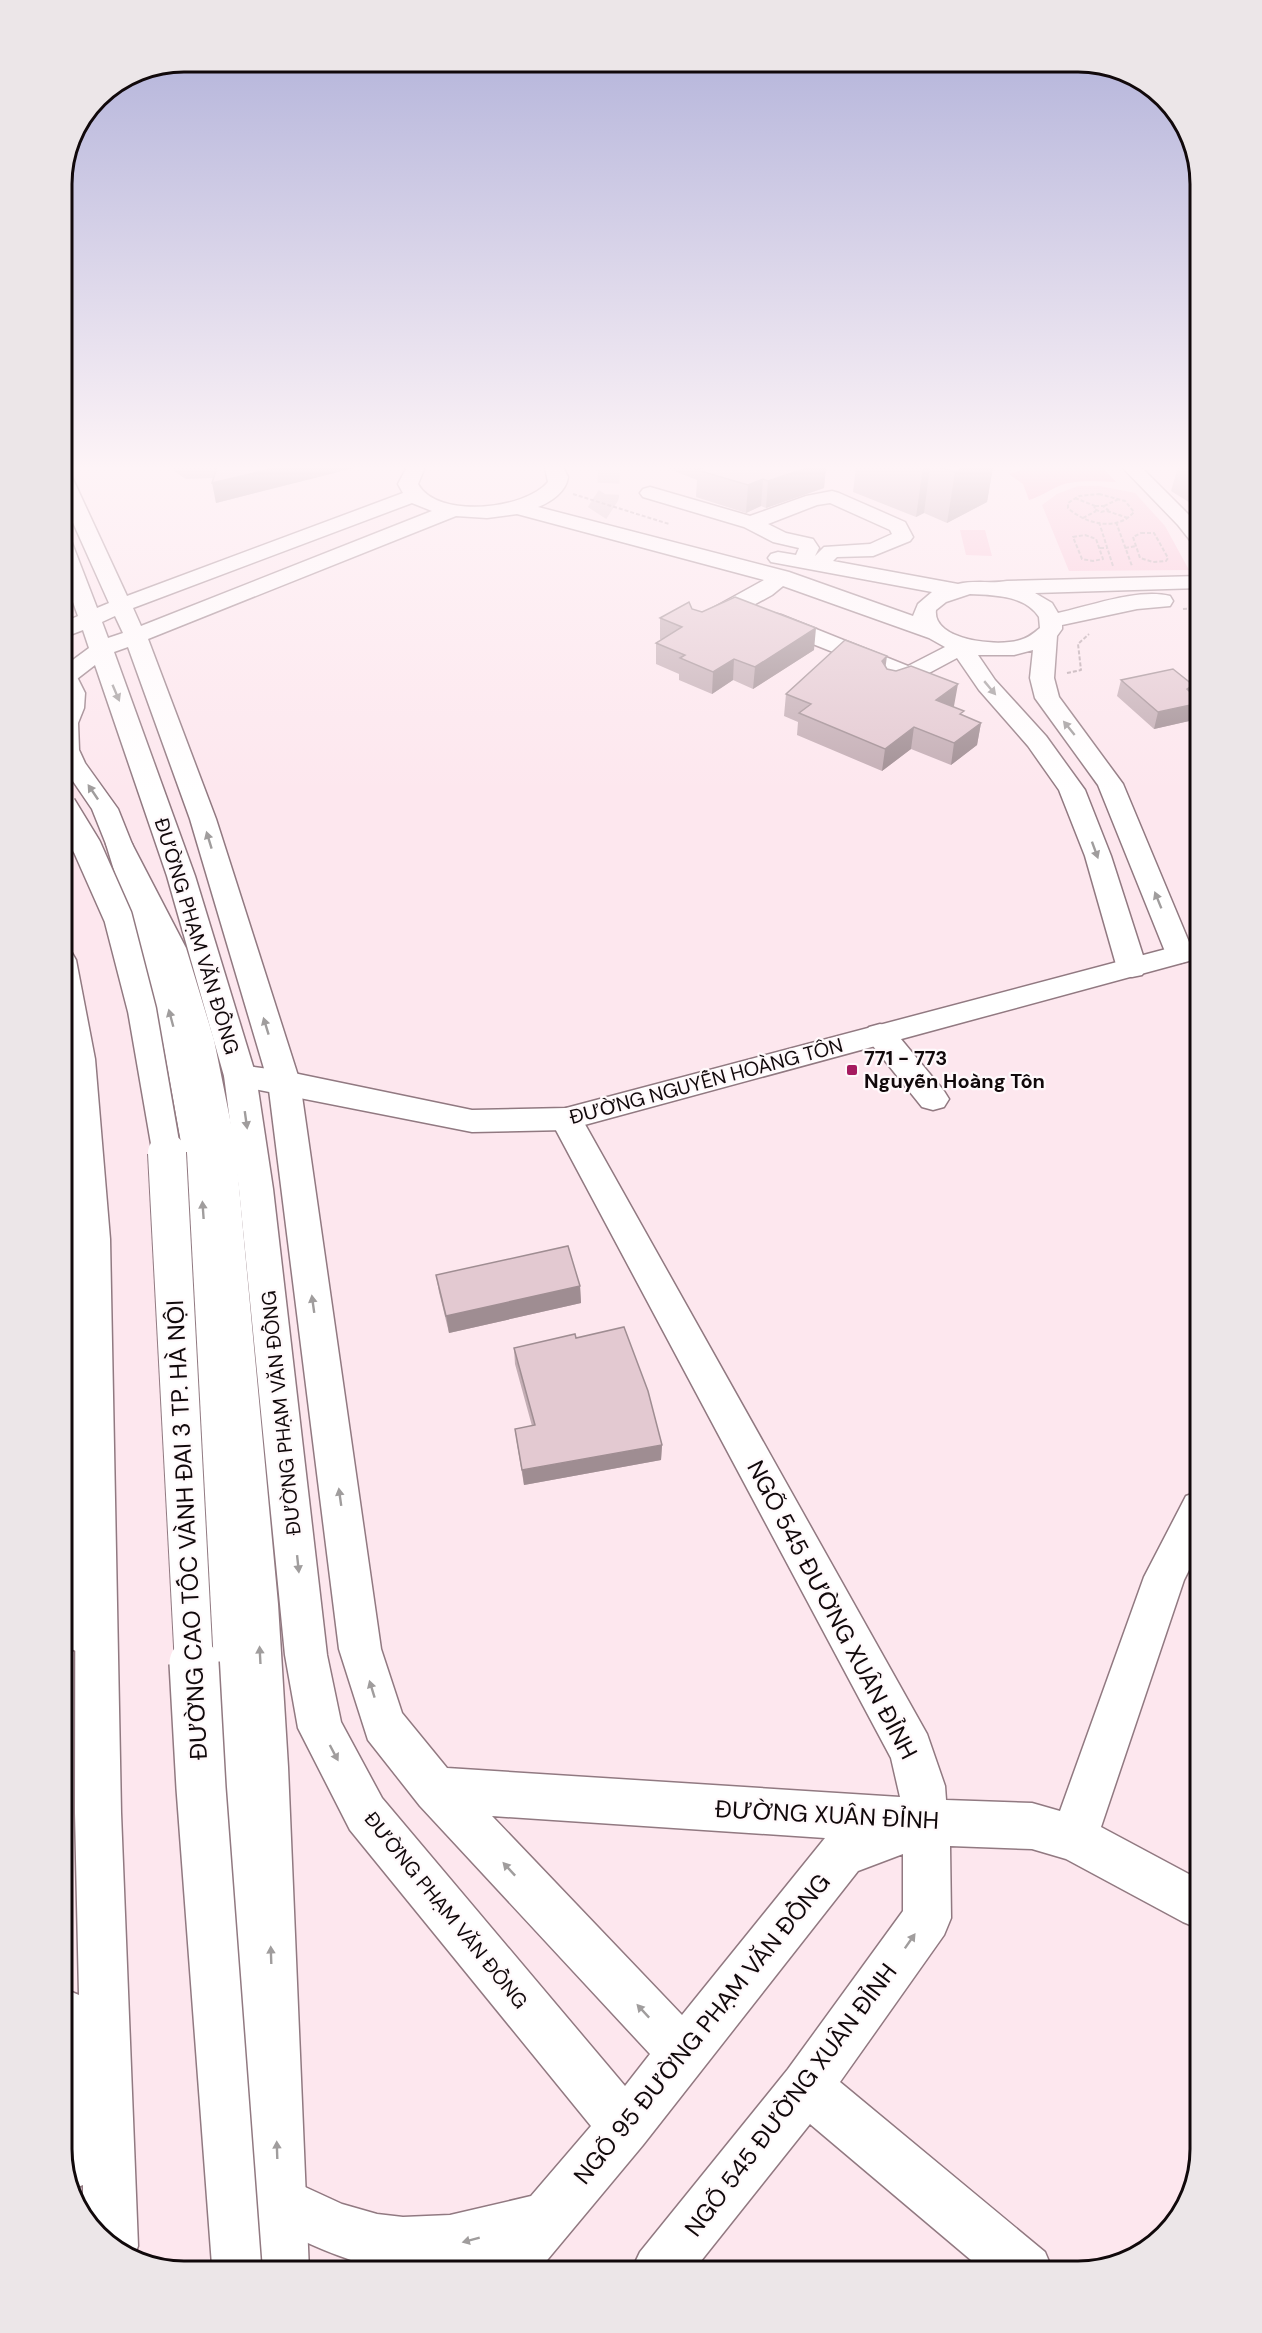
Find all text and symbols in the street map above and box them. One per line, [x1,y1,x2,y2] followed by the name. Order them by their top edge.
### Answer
[984,680,997,696] one-way arrow
[111,684,121,702] one-way arrow
[1063,721,1075,736] one-way arrow
[88,784,99,800] one-way arrow
[149,815,245,1057] street label: ĐƯỜNG PHẠM VĂN ĐỒNG
[204,831,213,849] one-way arrow
[1091,841,1101,859] one-way arrow
[1153,891,1162,909] one-way arrow
[166,1009,175,1027] one-way arrow
[261,1017,270,1035] one-way arrow
[566,1032,846,1130] street label: ĐƯỜNG NGUYỄN HOÀNG TÔN
[864,1045,1045,1094] place label: 771 - 773 Nguyễn Hoàng Tôn
[845,1063,859,1077] marker: 771 - 773 Nguyễn Hoàng Tôn
[242,1110,251,1129] one-way arrow
[198,1200,208,1219] one-way arrow
[255,1289,307,1537] street label: ĐƯỜNG PHẠM VĂN ĐỒNG
[309,1294,318,1313] one-way arrow
[159,1299,214,1761] street label: ĐƯỜNG CAO TỐC VÀNH ĐAI 3 TP. HÀ NỘI
[740,1455,925,1765] street label: NGÕ 545 ĐƯỜNG XUÂN ĐỈNH
[335,1488,344,1507] one-way arrow
[293,1554,303,1573] one-way arrow
[255,1646,264,1665] one-way arrow
[367,1680,377,1698] one-way arrow
[329,1745,339,1762] one-way arrow
[714,1793,940,1836] street label: ĐƯỜNG XUÂN ĐỈNH
[359,1806,533,2014] street label: ĐƯỜNG PHẠM VĂN ĐỒNG
[503,1862,516,1877] one-way arrow
[567,1867,837,2190] street label: NGÕ 95 ĐƯỜNG PHẠM VĂN ĐỒNG
[904,1933,916,1949] one-way arrow
[267,1945,276,1964] one-way arrow
[678,1957,904,2242] street label: NGÕ 545 ĐƯỜNG XUÂN ĐỈNH
[637,2004,651,2018] one-way arrow
[273,2140,282,2159] one-way arrow
[462,2236,480,2245] one-way arrow

